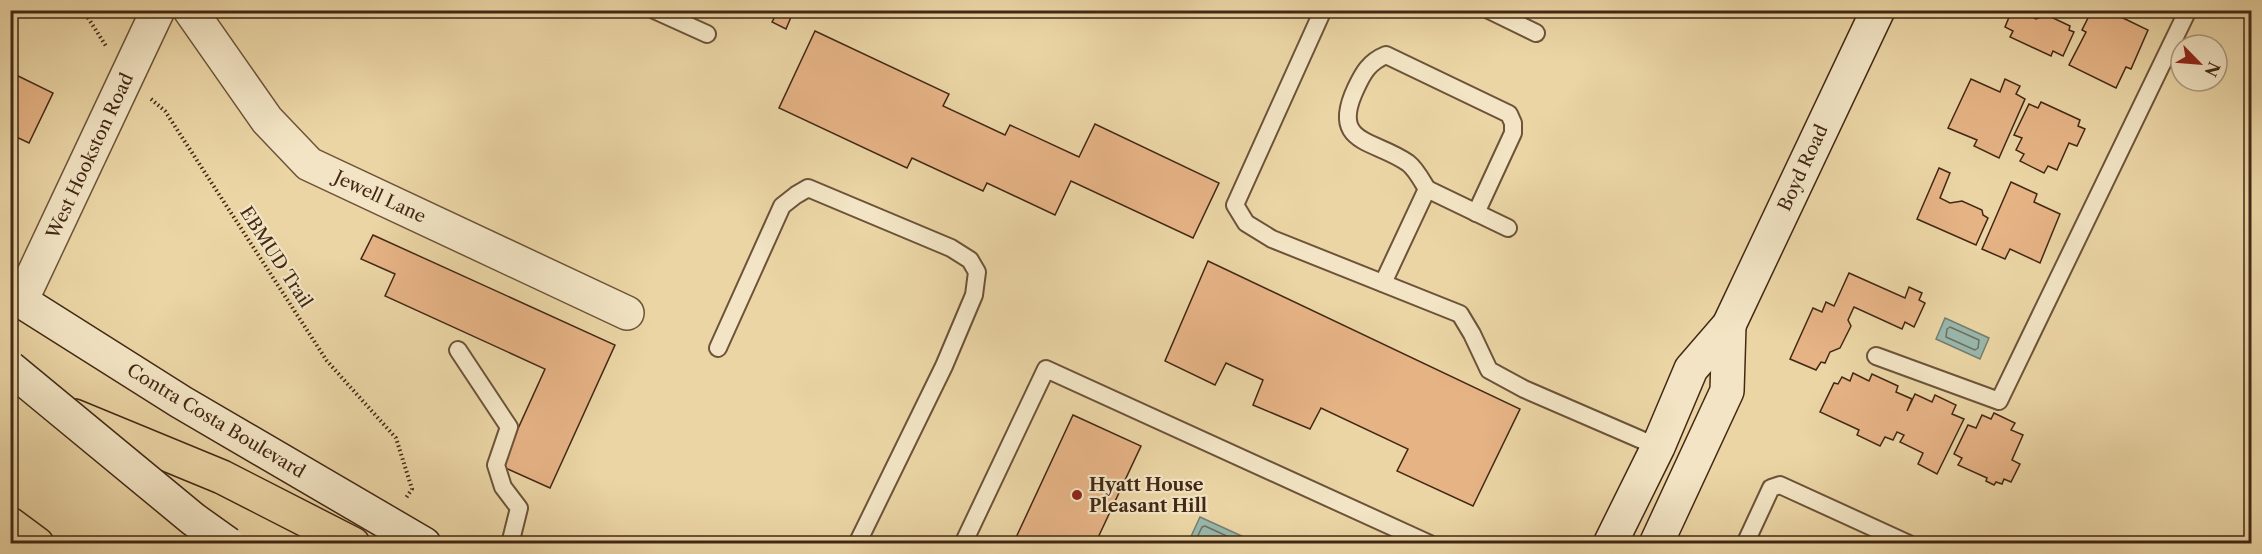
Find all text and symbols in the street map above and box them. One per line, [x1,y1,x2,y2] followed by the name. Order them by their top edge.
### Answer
[2169,33,2229,93] north arrow
[2201,59,2225,80] text: N
[42,70,138,243] street label: West Hookston Road
[1773,121,1833,215] street label: Boyd Road
[328,165,429,228] street label: Jewell Lane
[235,202,317,312] street label: EBMUD Trail
[123,359,309,483] street label: Contra Costa Boulevard
[1089,474,1207,517] place label: Hyatt House Pleasant Hill
[1070,488,1084,502] marker: Hyatt House Pleasant Hill

